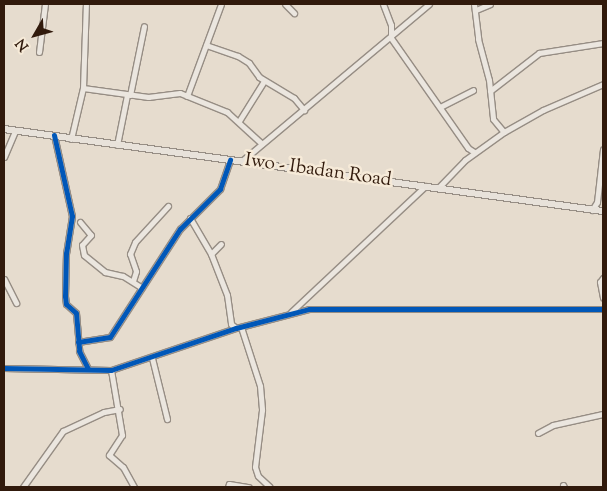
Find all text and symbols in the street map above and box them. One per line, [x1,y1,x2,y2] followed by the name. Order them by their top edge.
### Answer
[10,10,60,60] north arrow
[12,34,35,55] text: N
[243,149,393,193] street label: Iwo - Ibadan Road

